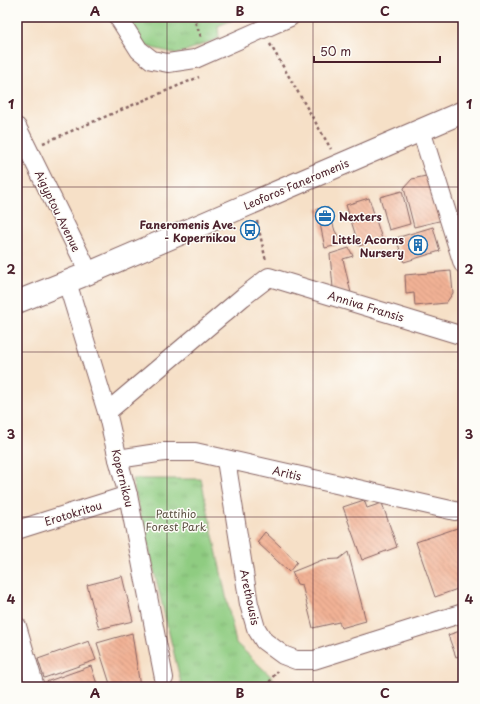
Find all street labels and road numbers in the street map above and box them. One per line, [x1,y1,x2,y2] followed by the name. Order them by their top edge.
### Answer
[241,154,351,214] street label: Leoforos Faneromenis
[31,167,85,255] street label: Aigyptou Avenue
[326,286,406,326] street label: Anniva Fransis
[108,447,138,509] street label: Kopernikou
[271,461,303,485] street label: Aritis
[42,496,104,530] street label: Erotokritou
[236,568,264,626] street label: Arethousis

